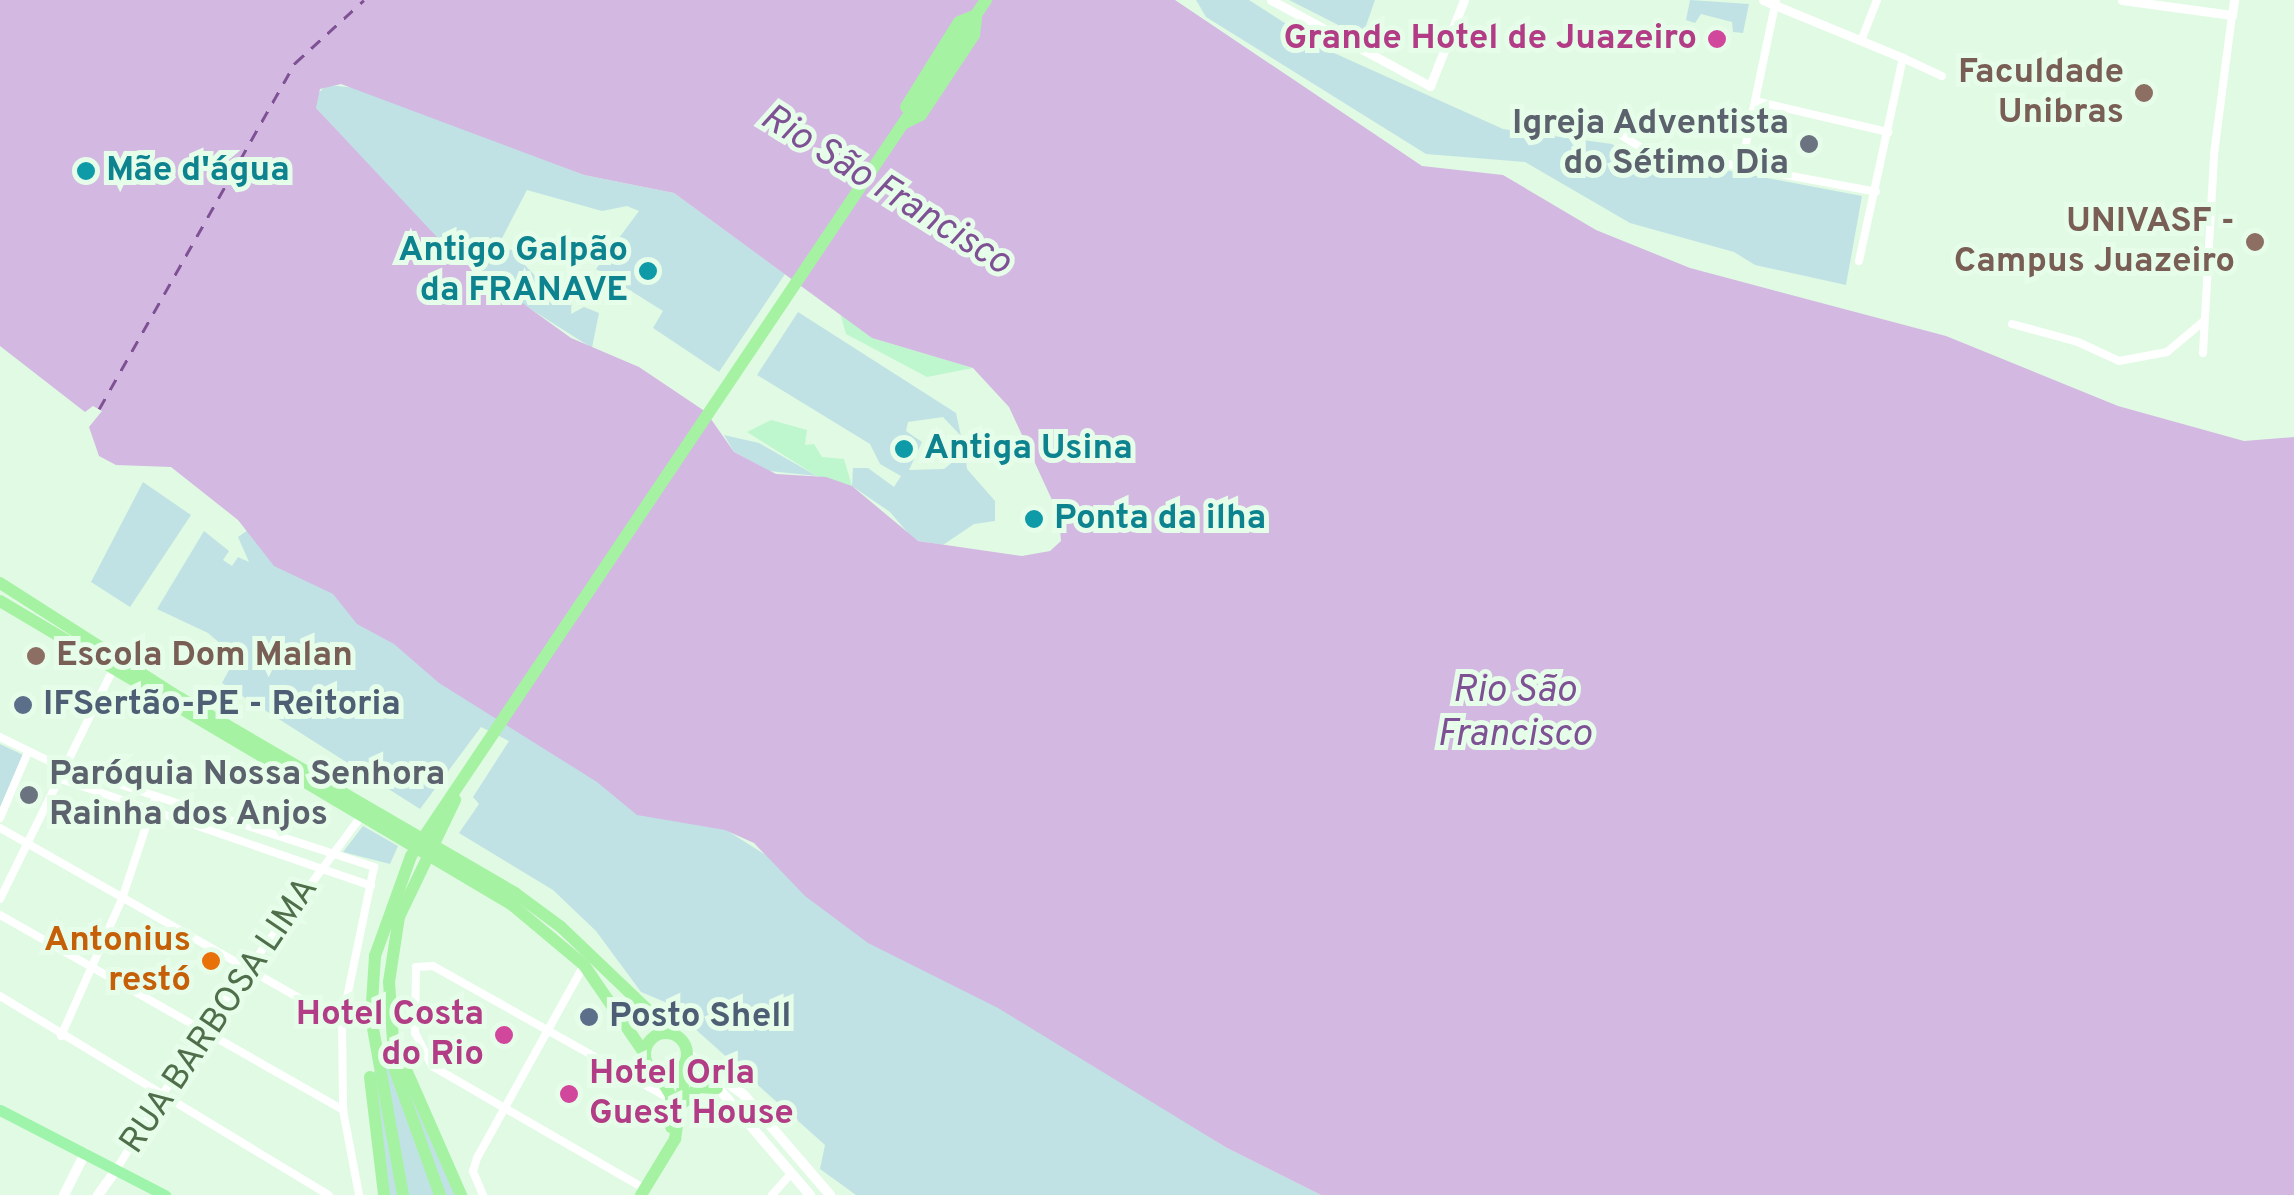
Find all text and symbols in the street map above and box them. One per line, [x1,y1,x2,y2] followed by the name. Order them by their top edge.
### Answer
[1283,18,1697,60] place label: Grande Hotel de Juazeiro
[1706,28,1728,50] marker: Grande Hotel de Juazeiro
[1958,52,2124,134] place label: Faculdade Unibras
[2133,82,2155,104] marker: Faculdade Unibras
[751,96,1019,286] water label: Rio São Francisco
[1511,103,1789,185] place label: Igreja Adventista do Sétimo Dia
[1798,133,1820,155] marker: Igreja Adventista do Sétimo Dia
[106,150,290,192] place label: Mãe d'água
[75,160,97,182] marker: Mãe d'água
[1954,201,2235,283] place label: UNIVASF - Campus Juazeiro
[398,230,628,312] place label: Antigo Galpão da FRANAVE
[2244,231,2266,253] marker: UNIVASF - Campus Juazeiro
[637,260,659,282] marker: Antigo Galpão da FRANAVE
[924,428,1133,470] place label: Antiga Usina
[893,438,915,460] marker: Antiga Usina
[1054,498,1266,540] place label: Ponta da ilha
[1023,508,1045,530] marker: Ponta da ilha
[56,635,353,677] place label: Escola Dom Malan
[25,645,47,667] marker: Escola Dom Malan
[1437,669,1591,758] water label: Rio São Francisco
[43,684,401,726] place label: IFSertão-PE - Reitoria
[12,694,34,716] marker: IFSertão-PE - Reitoria
[49,754,445,836] place label: Paróquia Nossa Senhora Rainha dos Anjos
[18,784,40,806] marker: Paróquia Nossa Senhora Rainha dos Anjos
[111,869,329,1163] street label: RUA BARBOSA LIMA
[44,920,191,1002] place label: Antonius restó
[200,950,222,972] marker: Antonius restó
[296,994,484,1076] place label: Hotel Costa do Rio
[609,996,792,1038] place label: Posto Shell
[578,1006,600,1028] marker: Posto Shell
[493,1024,515,1046] marker: Hotel Costa do Rio
[589,1053,794,1135] place label: Hotel Orla Guest House
[558,1083,580,1105] marker: Hotel Orla Guest House

